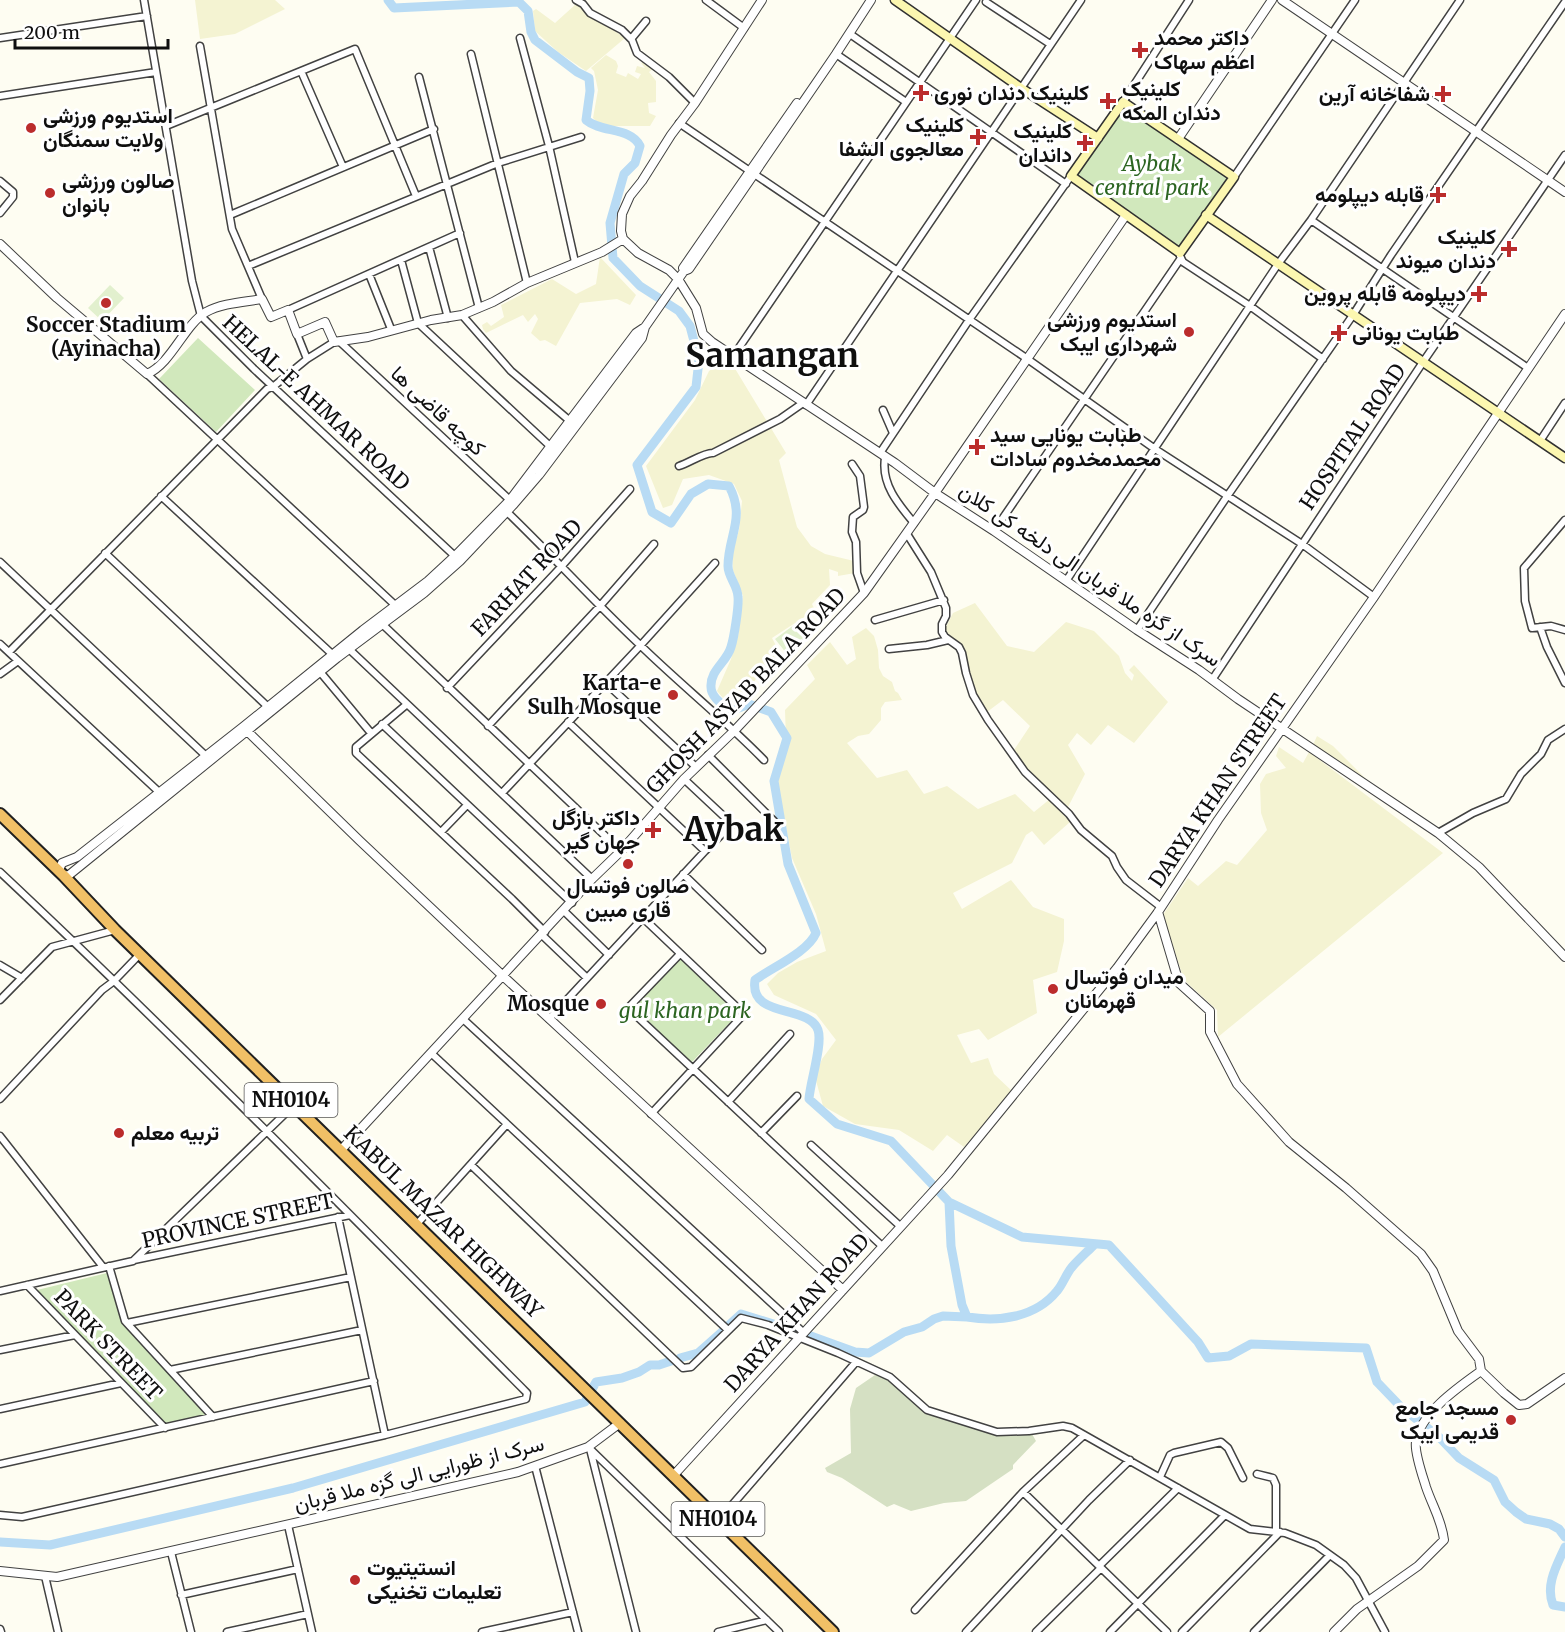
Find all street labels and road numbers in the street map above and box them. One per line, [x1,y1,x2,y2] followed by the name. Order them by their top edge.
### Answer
[217,309,416,497] street label: HELAL-E AHMAR ROAD
[1294,358,1412,515] street label: HOSPITAL ROAD
[385,360,491,462] street label: کوچه قاضی ها
[954,477,1227,673] street label: سرک از گزه ملا قربان الی دلخه کی کلان
[466,513,588,642] street label: FARHAT ROAD
[640,582,851,799] street label: GHOSH ASYAB BALA ROAD
[1143,689,1293,892] street label: DARYA KHAN STREET
[244,1083,338,1117] road number: NH0104
[338,1120,549,1324] street label: KABUL MAZAR HIGHWAY
[139,1187,337,1254] street label: PROVINCE STREET
[718,1228,875,1398] street label: DARYA KHAN ROAD
[49,1283,168,1406] street label: PARK STREET
[291,1429,547,1518] street label: سرک از ظورایی الی گزه ملا قربان
[672,1502,764,1536] road number: NH0104

